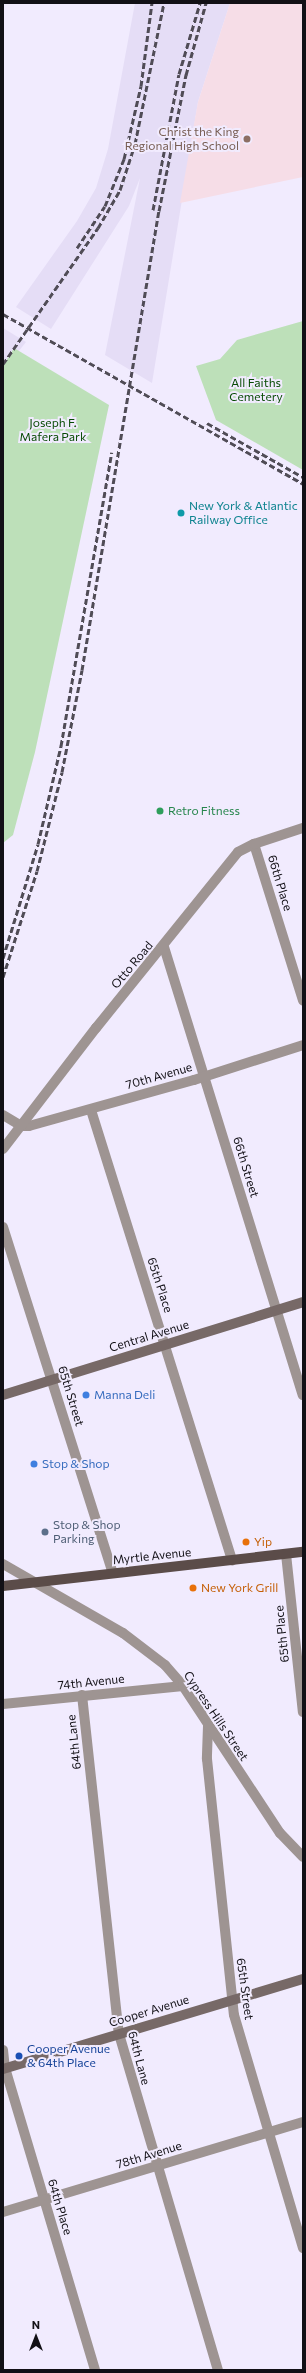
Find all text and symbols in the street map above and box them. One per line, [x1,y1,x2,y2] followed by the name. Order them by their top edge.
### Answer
[125,125,239,153] place label: Christ the King Regional High School
[242,134,252,144] marker: Christ the King Regional High School
[229,376,283,404] park label: All Faiths Cemetery
[20,416,86,444] park label: Joseph F. Mafera Park
[189,499,298,527] place label: New York & Atlantic Railway Office
[176,508,186,518] marker: New York & Atlantic Railway Office
[168,804,240,818] place label: Retro Fitness
[155,806,165,816] marker: Retro Fitness
[265,853,295,913] street label: 66th Place
[108,939,156,991] street label: Otto Road
[124,1060,194,1092] street label: 70th Avenue
[230,1135,262,1199] street label: 66th Street
[144,1255,176,1315] street label: 65th Place
[107,1317,191,1355] street label: Central Avenue
[55,1364,87,1428] street label: 65th Street
[94,1388,155,1402] place label: Manna Deli
[81,1390,91,1400] marker: Manna Deli
[42,1457,110,1471] place label: Stop & Shop
[29,1459,39,1469] marker: Stop & Shop
[53,1518,121,1546] place label: Stop & Shop Parking
[40,1527,50,1537] marker: Stop & Shop Parking
[254,1535,272,1549] place label: Yip
[241,1537,251,1547] marker: Yip
[112,1545,192,1567] street label: Myrtle Avenue
[201,1581,278,1595] place label: New York Grill
[188,1583,198,1593] marker: New York Grill
[272,1605,292,1663] street label: 65th Place
[181,1668,251,1764] street label: Cypress Hills Street
[57,1671,125,1693] street label: 74th Avenue
[64,1714,84,1770] street label: 64th Lane
[234,1957,256,2021] street label: 65th Street
[107,1992,191,2030] street label: Cooper Avenue
[125,2030,153,2086] street label: 64th Lane
[27,2042,110,2070] place label: Cooper Avenue & 64th Place
[14,2051,24,2061] marker: Cooper Avenue & 64th Place
[115,2138,183,2172] street label: 78th Avenue
[45,2177,75,2237] street label: 64th Place
[16,2317,56,2357] north arrow
[32,2318,40,2331] text: N

